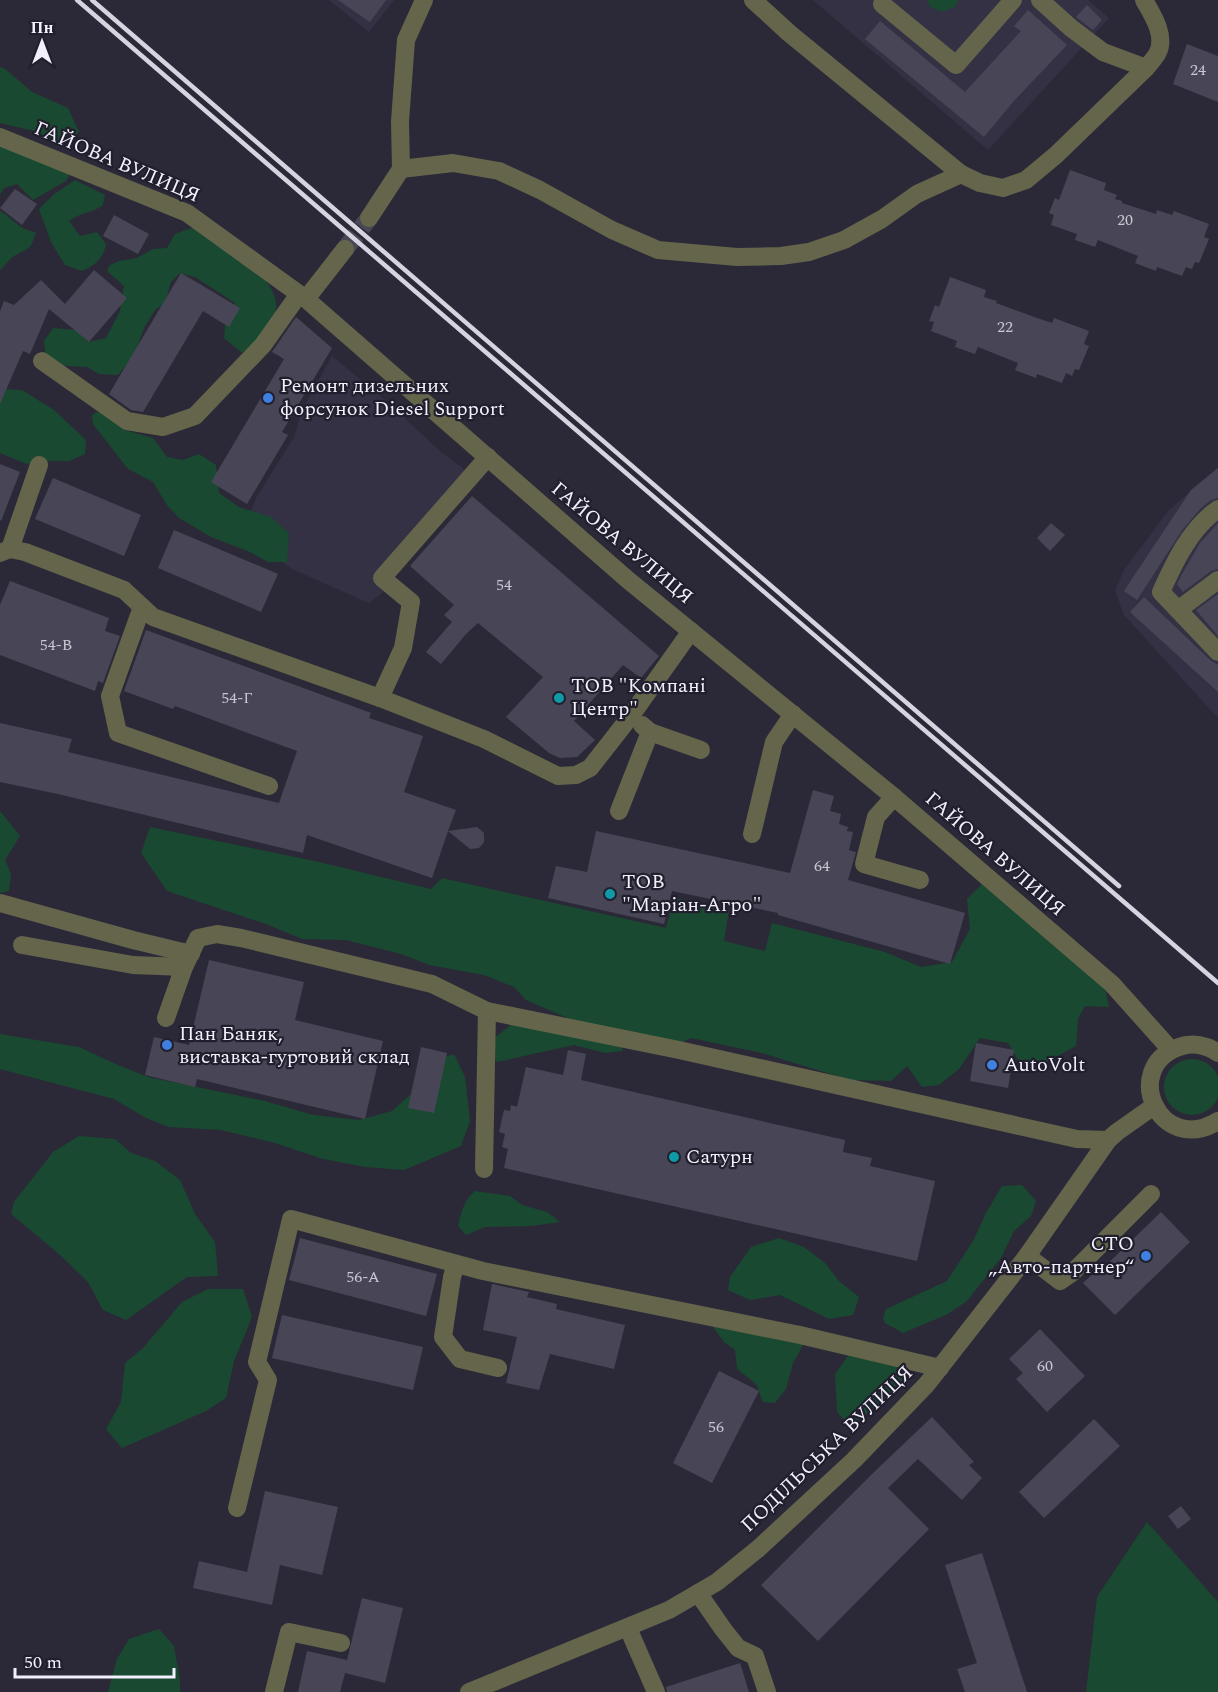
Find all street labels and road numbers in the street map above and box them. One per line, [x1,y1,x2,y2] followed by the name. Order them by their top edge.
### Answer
[29,114,205,210] street label: ГАЙОВА ВУЛИЦЯ
[544,474,700,612] street label: ГАЙОВА ВУЛИЦЯ
[918,784,1072,924] street label: ГАЙОВА ВУЛИЦЯ
[734,1358,920,1540] street label: ПОДІЛЬСЬКА ВУЛИЦЯ

